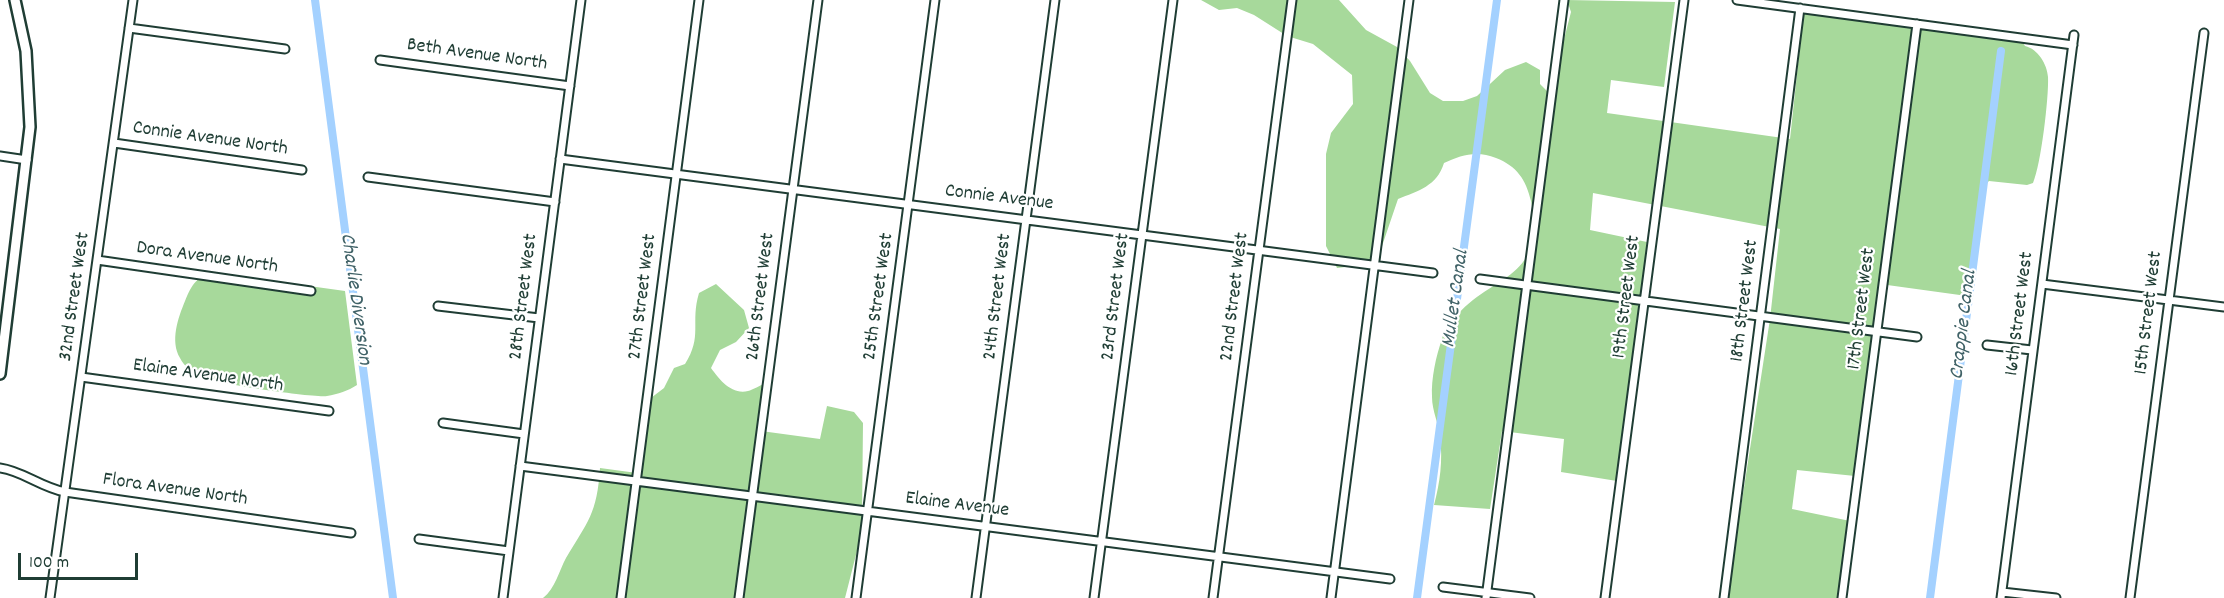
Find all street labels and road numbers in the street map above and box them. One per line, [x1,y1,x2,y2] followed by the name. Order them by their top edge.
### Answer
[405,34,549,78] street label: Beth Avenue North
[131,117,289,163] street label: Connie Avenue North
[943,180,1055,218] street label: Connie Avenue
[55,231,97,363] street label: 32nd Street West
[1216,231,1256,363] street label: 22nd Street West
[505,232,545,362] street label: 28th Street West
[742,232,782,362] street label: 26th Street West
[859,232,901,362] street label: 25th Street West
[979,232,1019,362] street label: 24th Street West
[1097,232,1137,362] street label: 23rd Street West
[624,233,664,361] street label: 27th Street West
[1609,234,1647,360] street label: 19th Street West
[135,237,279,281] street label: Dora Avenue North
[1727,239,1765,363] street label: 18th Street West
[1844,247,1882,371] street label: 17th Street West
[2131,250,2169,376] street label: 15th Street West
[2001,251,2041,377] street label: 16th Street West
[131,355,285,399] street label: Elaine Avenue North
[101,469,249,513] street label: Flora Avenue North
[904,488,1010,524] street label: Elaine Avenue

